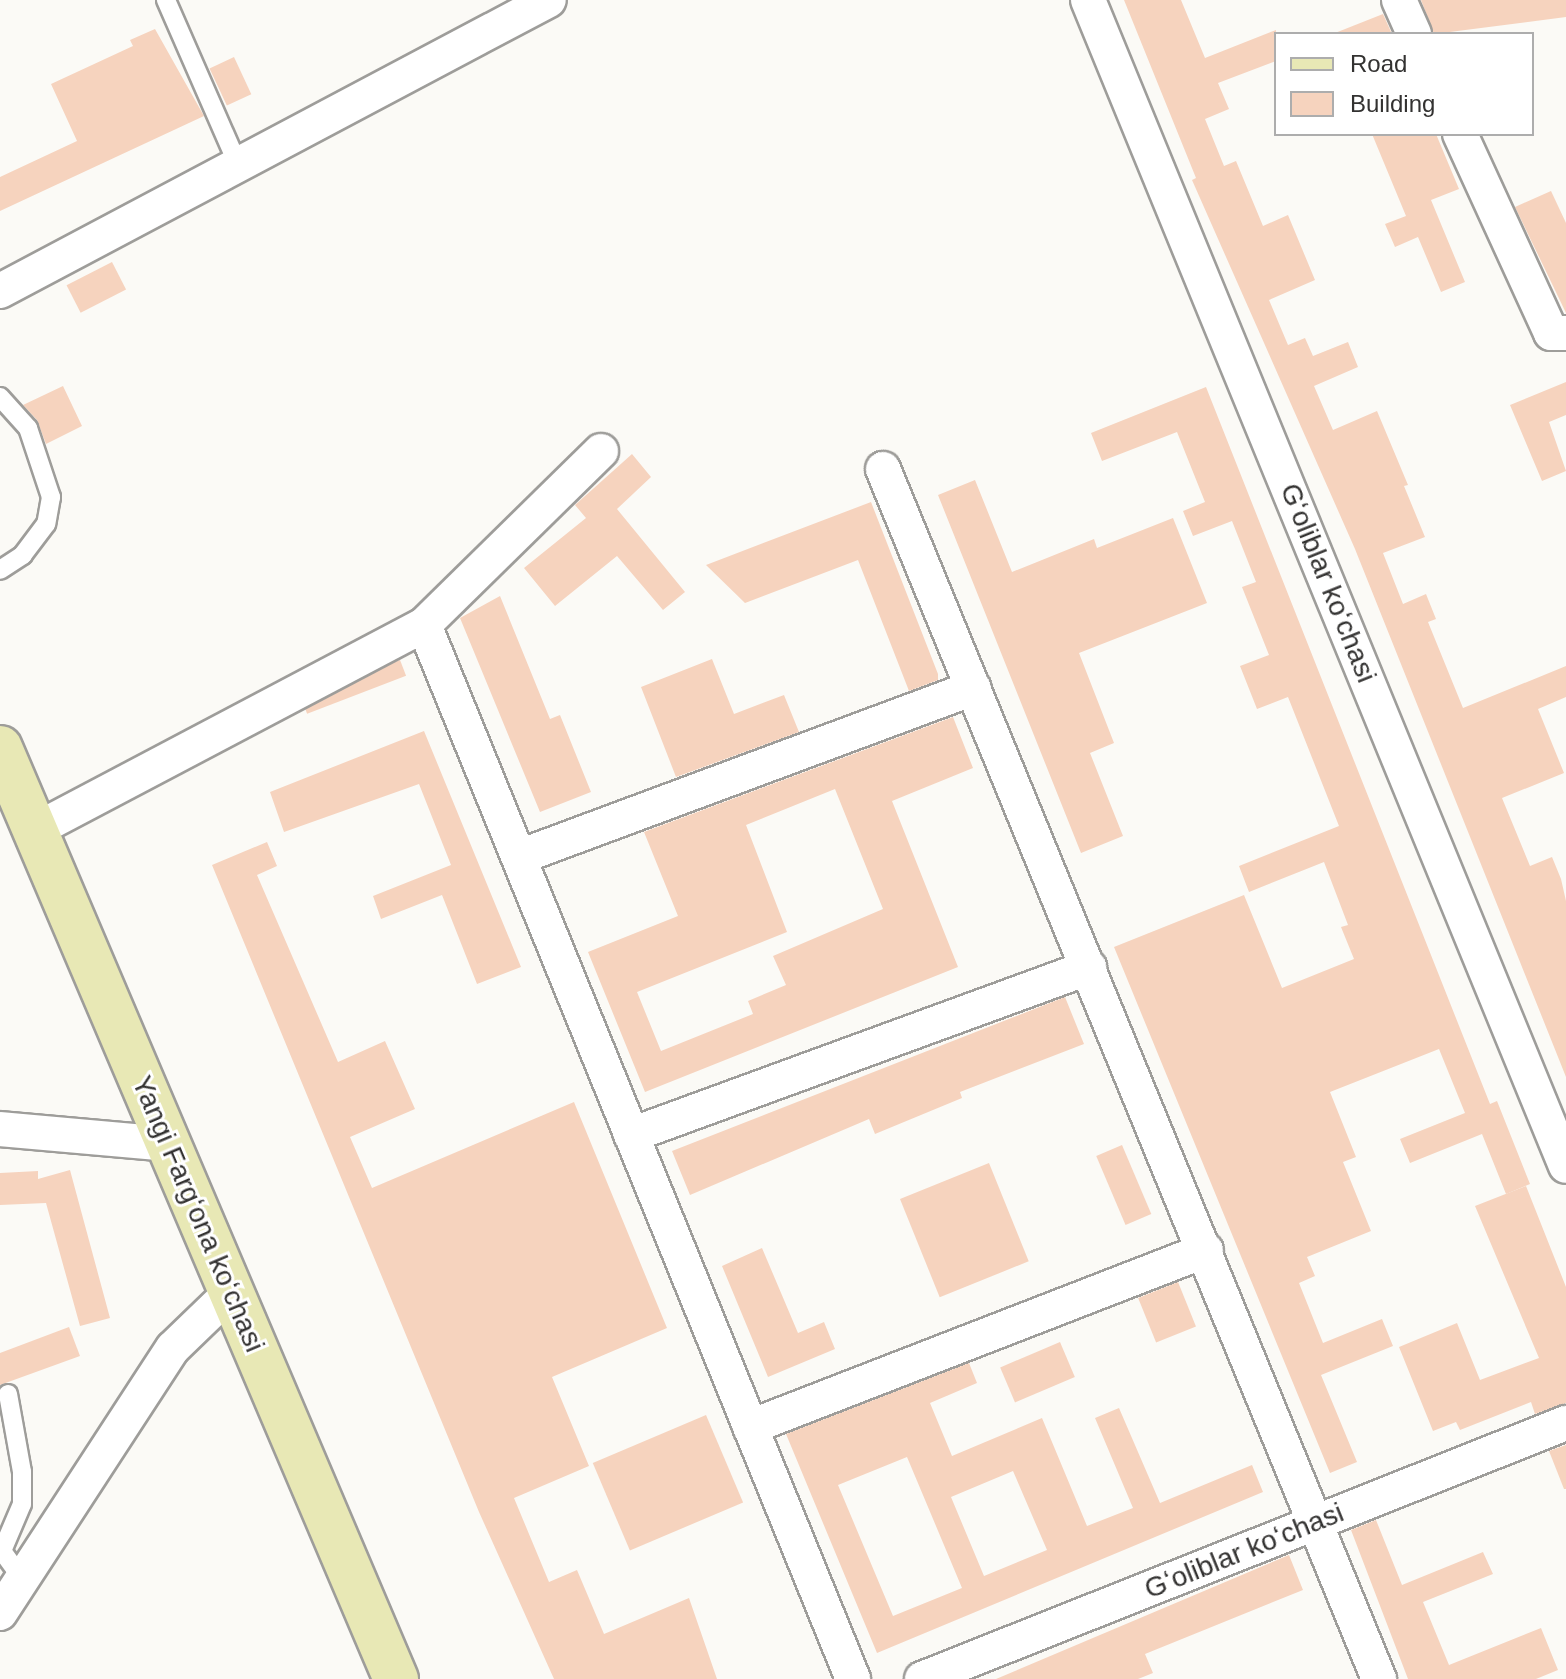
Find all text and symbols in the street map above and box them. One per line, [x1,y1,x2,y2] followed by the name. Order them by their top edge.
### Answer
[1274,32,1534,136] legend
[1350,50,1407,77] text: Road
[1350,90,1435,117] text: Building
[1273,479,1383,687] street label: Gʻoliblar koʻchasi
[125,1071,271,1357] street label: Yangi Fargʻona koʻchasi
[1140,1496,1348,1606] street label: Gʻoliblar koʻchasi

